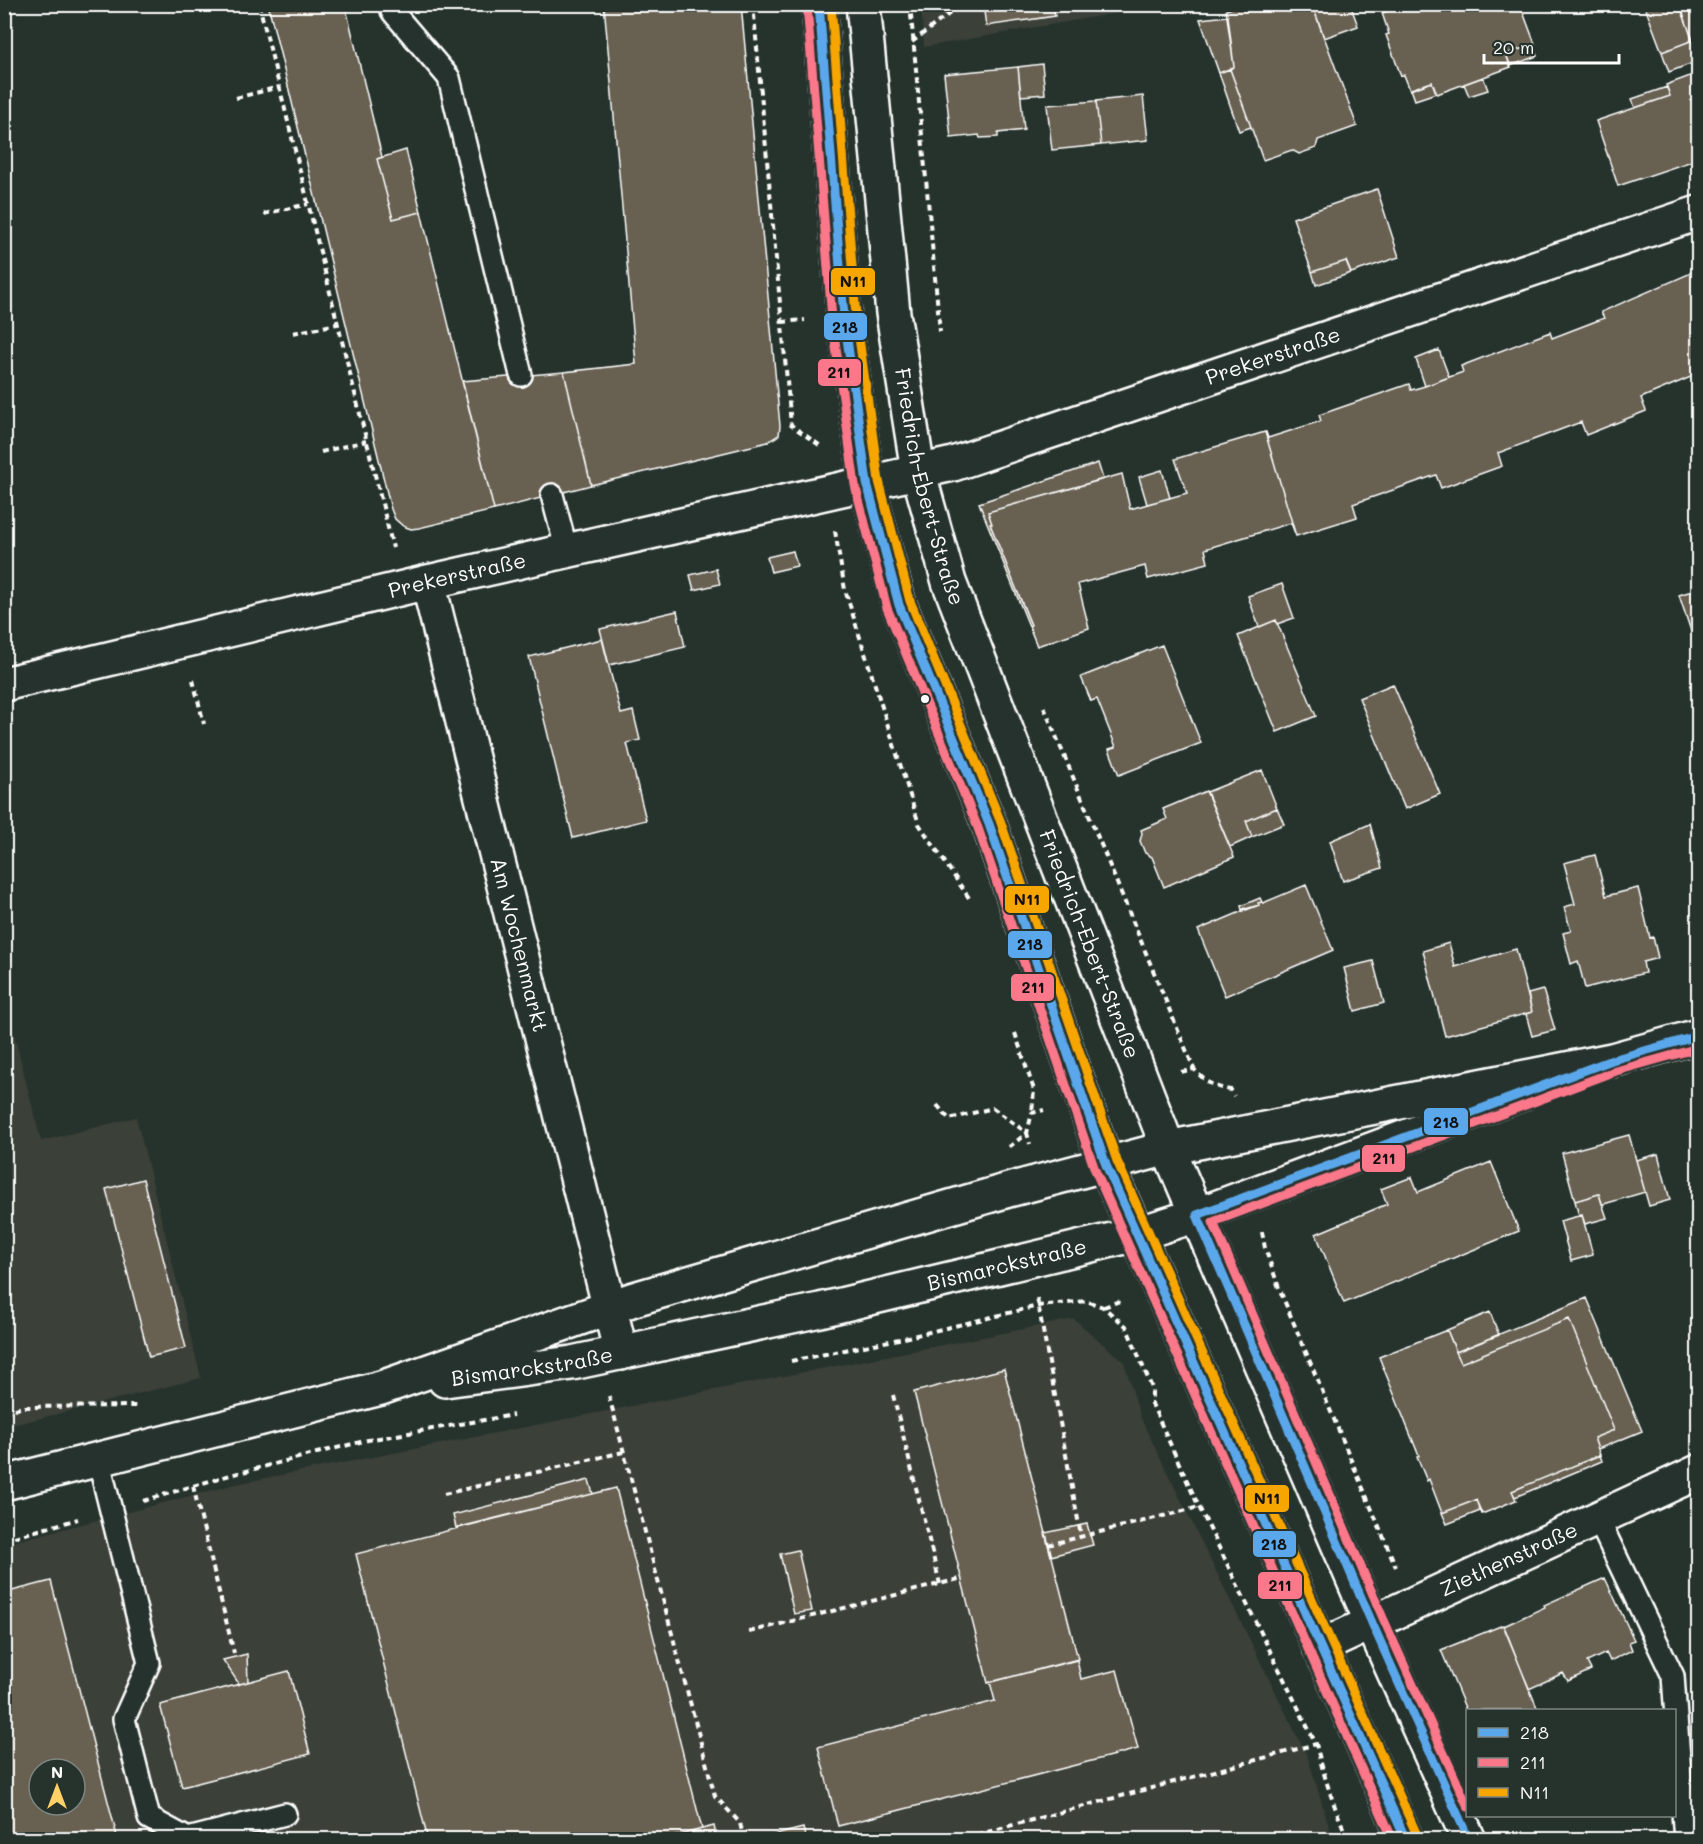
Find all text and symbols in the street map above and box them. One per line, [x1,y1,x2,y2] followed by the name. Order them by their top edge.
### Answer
[1484,27,1619,65] scale bar
[1493,35,1534,59] text: 20 m
[830,267,876,296] line badge: N11
[840,270,866,291] text: N11
[823,312,868,341] line badge: 218
[832,316,858,337] text: 218
[1202,319,1344,390] street label: Prekerstraße
[817,358,862,387] line badge: 211
[827,361,851,382] text: 211
[890,366,972,609] street label: Friedrich-Ebert-Straße
[385,545,528,603] street label: Prekerstraße
[919,693,931,705] unlabelled marker
[1034,825,1147,1062] street label: Friedrich-Ebert-Straße
[485,855,555,1034] street label: Am Wochenmarkt
[1004,885,1050,914] line badge: N11
[1014,888,1040,909] text: N11
[1007,930,1053,959] line badge: 218
[1017,933,1043,954] text: 218
[1010,973,1055,1002] line badge: 211
[1021,976,1045,997] text: 211
[1423,1107,1469,1136] line badge: 218
[1433,1111,1459,1132] text: 218
[1361,1144,1406,1173] line badge: 211
[1372,1147,1396,1168] text: 211
[924,1232,1089,1296] street label: Bismarckstraße
[449,1340,615,1391] street label: Bismarckstraße
[1244,1484,1290,1513] line badge: N11
[1254,1487,1280,1508] text: N11
[1435,1515,1581,1602] street label: Ziethenstraße
[1252,1530,1297,1558] line badge: 218
[1261,1533,1287,1554] text: 218
[1257,1571,1303,1600] line badge: 211
[1268,1574,1292,1595] text: 211
[1466,1709,1676,1817] legend
[1520,1720,1549,1744] text: 218
[1520,1750,1546,1774] text: 211
[27,1757,87,1817] north arrow
[51,1761,63,1782] text: N
[1520,1780,1549,1804] text: N11

